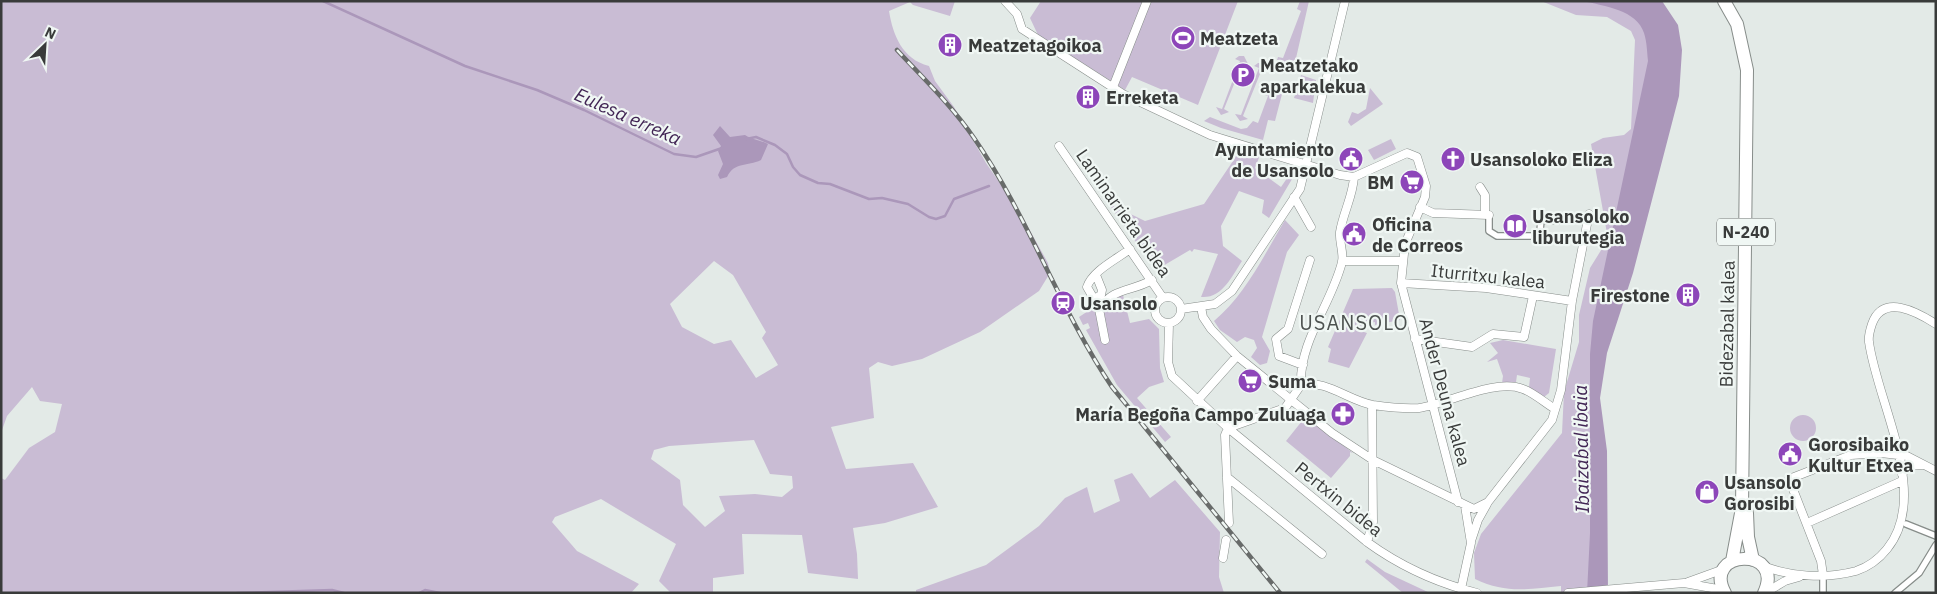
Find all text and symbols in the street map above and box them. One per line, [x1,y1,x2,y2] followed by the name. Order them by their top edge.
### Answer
[20,20,70,70] north arrow
[42,23,59,44] text: N
[1170,25,1196,51] sports icon: Meatzeta
[1200,27,1278,50] place label: Meatzeta
[937,32,963,58] building icon: Meatzetagoikoa
[968,34,1102,57] place label: Meatzetagoikoa
[1260,54,1366,98] place label: Meatzetako aparkalekua
[1230,62,1256,88] parking icon: Meatzetako aparkalekua
[571,82,685,150] water label: Eulesa erreka
[1075,84,1101,110] building icon: Erreketa
[1106,86,1179,109] place label: Erreketa
[1215,138,1334,182] place label: Ayuntamiento de Usansolo
[1071,144,1177,282] street label: Laminarrieta bidea
[1338,146,1364,172] public building icon: Ayuntamiento de Usansolo
[1440,146,1466,172] church icon: Usansoloko Eliza
[1470,148,1613,171] place label: Usansoloko Eliza
[1399,169,1425,195] supermarket icon: BM
[1367,171,1394,194] place label: BM
[1532,205,1629,249] place label: Usansoloko liburutegia
[1372,213,1463,257] place label: Oficina de Correos
[1502,213,1528,239] library icon: Usansoloko liburutegia
[1717,218,1775,246] road number: N-240
[1341,221,1367,247] public building icon: Oficina de Correos
[1430,259,1547,293] street label: Iturritxu kalea
[1714,260,1740,388] street label: Bidezabal kalea
[1675,282,1701,308] building icon: Firestone
[1590,284,1670,307] place label: Firestone
[1050,290,1076,316] station icon: Usansolo
[1080,292,1157,315] place label: Usansolo
[1299,309,1409,336] district label: USANSOLO
[1414,315,1476,469] street label: Ander Deuna kalea
[1237,368,1263,394] supermarket icon: Suma
[1268,370,1316,393] place label: Suma
[1568,385,1594,513] water label: Ibaizabal ibaia
[1330,401,1356,427] pharmacy icon: María Begoña Campo Zuluaga
[1075,403,1326,426] place label: María Begoña Campo Zuluaga
[1808,433,1913,477] place label: Gorosibaiko Kultur Etxea
[1777,441,1803,467] public building icon: Gorosibaiko Kultur Etxea
[1290,457,1388,542] street label: Pertxin bidea
[1724,471,1801,515] place label: Usansolo Gorosibi
[1694,479,1720,505] shop icon: Usansolo Gorosibi

